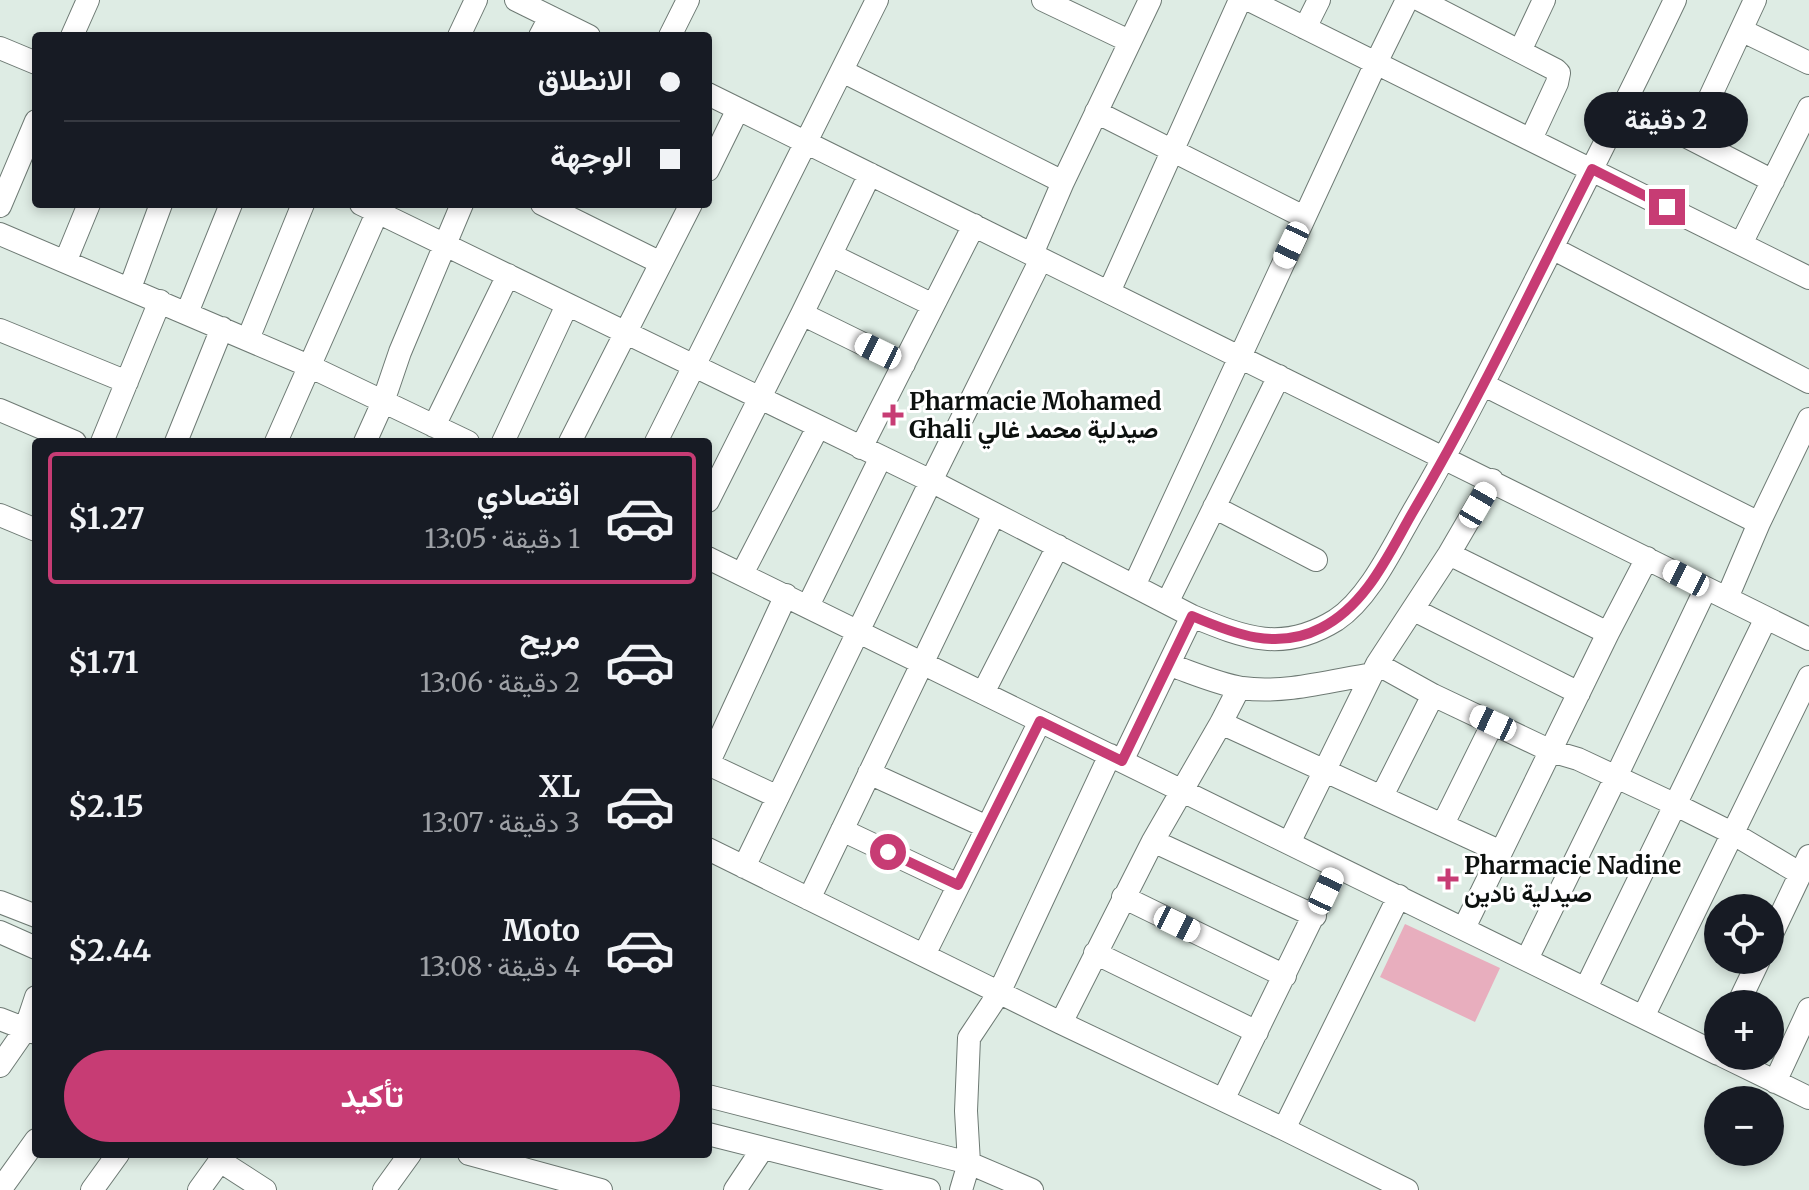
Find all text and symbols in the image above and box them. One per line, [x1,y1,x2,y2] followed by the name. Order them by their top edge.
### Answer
[538,60,632,98] text: الانطلاق
[1585,91,1749,147] callout: 2 دقيقة
[1625,103,1707,136] text: 2 دقيقة
[550,137,632,175] text: الوجهة
[1649,189,1685,225] route end
[1270,218,1312,272] car
[851,330,905,372] car
[909,386,1162,450] place label: Pharmacie Mohamed Ghali صيدلية محمد غالي
[884,406,902,424] marker: Pharmacie Mohamed Ghali صيدلية محمد غالي
[477,475,580,513] text: اقتصادي
[1456,478,1500,532] car
[604,482,676,554] icon: car
[68,499,145,537] text: $1.27
[425,522,580,555] text: 1 دقيقة · 13:05
[1659,556,1713,600] car
[520,619,580,657] text: مريح
[604,626,676,698] icon: car
[68,643,138,681] text: $1.71
[420,666,580,699] text: 2 دقيقة · 13:06
[1466,702,1520,744] car
[539,767,580,805] text: XL
[604,770,676,842] icon: car
[68,787,144,825] text: $2.15
[422,806,580,839] text: 3 دقيقة · 13:07
[870,834,906,870] route start
[1464,850,1681,909] place label: Pharmacie Nadine صيدلية نادين
[1305,864,1347,918] car
[1439,870,1457,888] marker: Pharmacie Nadine صيدلية نادين
[1704,894,1784,1166] map controls
[1704,894,1784,974] button: locate
[1150,903,1204,945] car
[502,911,580,949] text: Moto
[604,914,676,986] icon: car
[68,931,151,969] text: $2.44
[420,950,580,983] text: 4 دقيقة · 13:08
[1704,990,1784,1070] button: +
[64,1050,680,1142] button: تأكيد
[1704,1086,1784,1166] button: −

